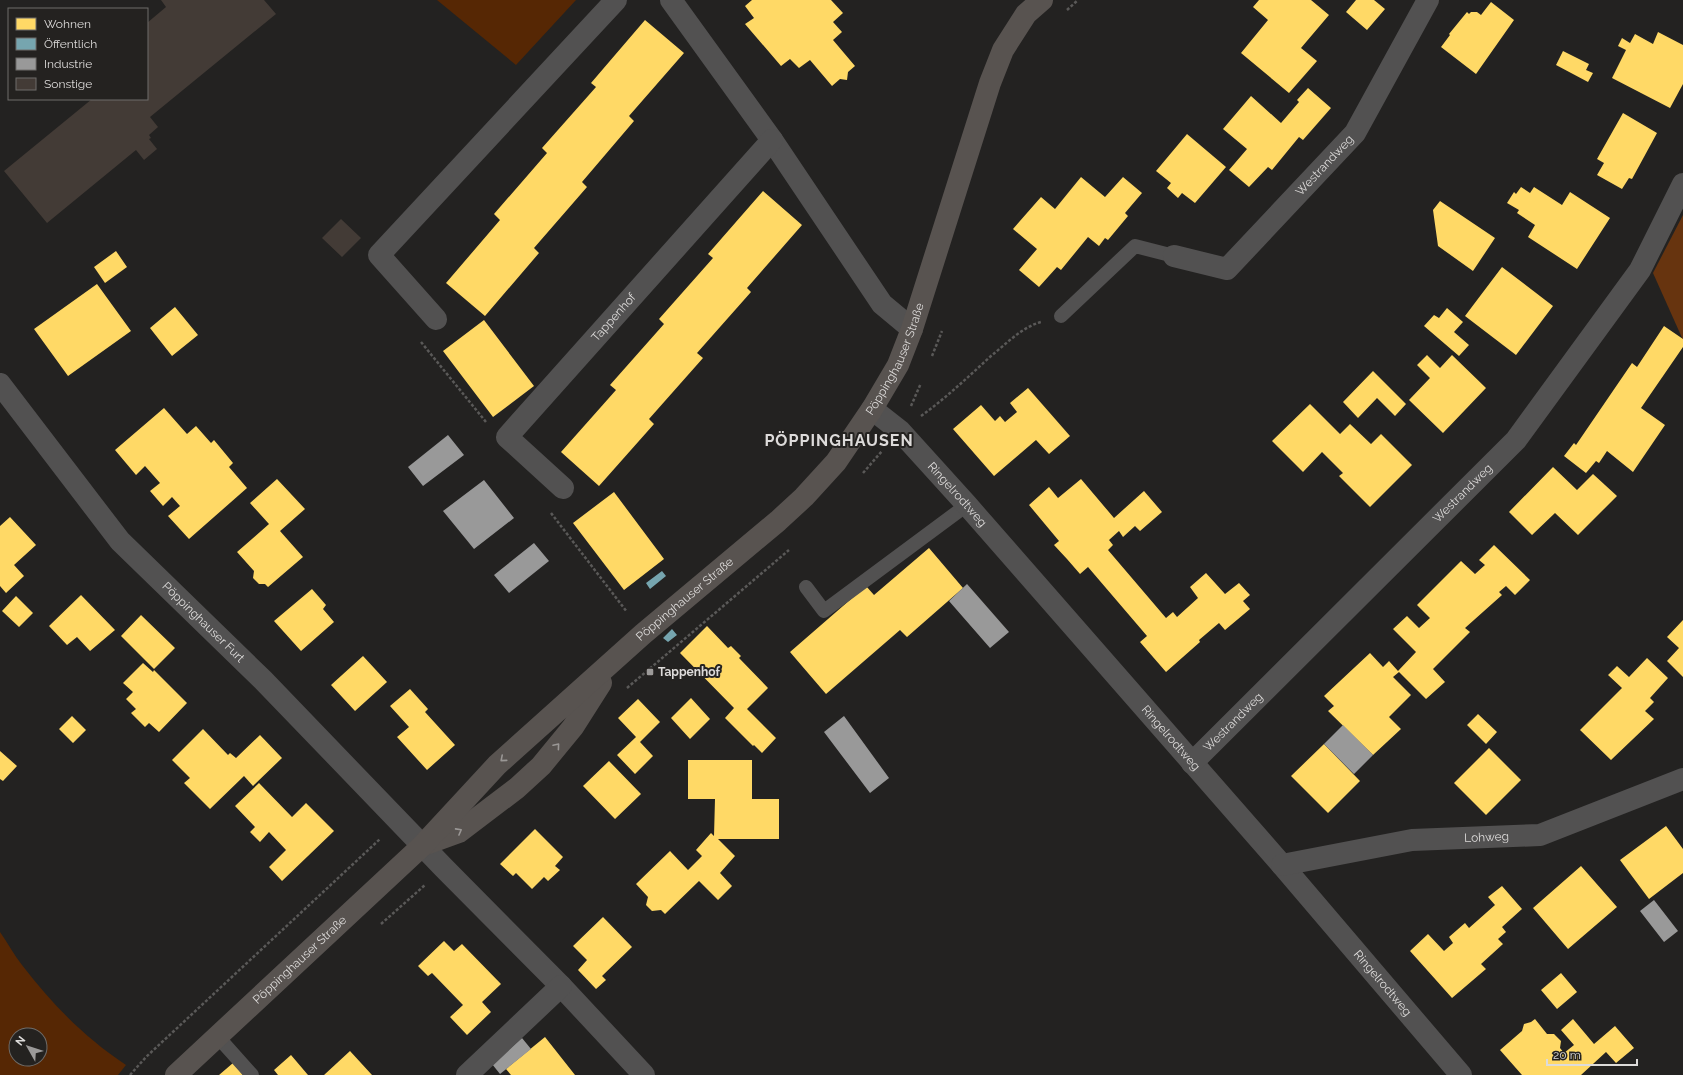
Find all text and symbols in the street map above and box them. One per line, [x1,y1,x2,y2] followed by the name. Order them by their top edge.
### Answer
[8,8,148,100] legend
[44,17,91,31] text: Wohnen
[44,37,97,51] text: Öffentlich
[44,57,92,71] text: Industrie
[44,77,92,91] text: Sonstige
[1293,132,1356,198] street label: Westrandweg
[589,290,639,344] street label: Tappenhof
[863,301,927,418] street label: Pöppinghauser Straße
[764,430,914,450] district label: PÖPPINGHAUSEN
[925,459,990,530] street label: Ringelrodtweg
[1430,461,1495,526] street label: Westrandweg
[633,554,736,644] street label: Pöppinghauser Straße
[160,579,247,665] street label: Pöppinghauser Furt
[658,665,720,679] place label: Tappenhof
[645,667,655,677] marker: Tappenhof
[1201,690,1266,754] street label: Westrandweg
[1139,703,1203,773] street label: Ringelrodtweg
[552,744,559,751] one-way arrow
[500,755,508,762] one-way arrow
[455,828,462,835] one-way arrow
[1464,829,1509,845] street label: Lohweg
[250,913,349,1007] street label: Pöppinghauser Straße
[1351,947,1415,1019] street label: Ringelrodtweg
[8,1027,48,1067] north arrow
[13,1034,28,1048] text: N
[1547,1041,1637,1067] scale bar
[1553,1048,1581,1062] text: 20 m

